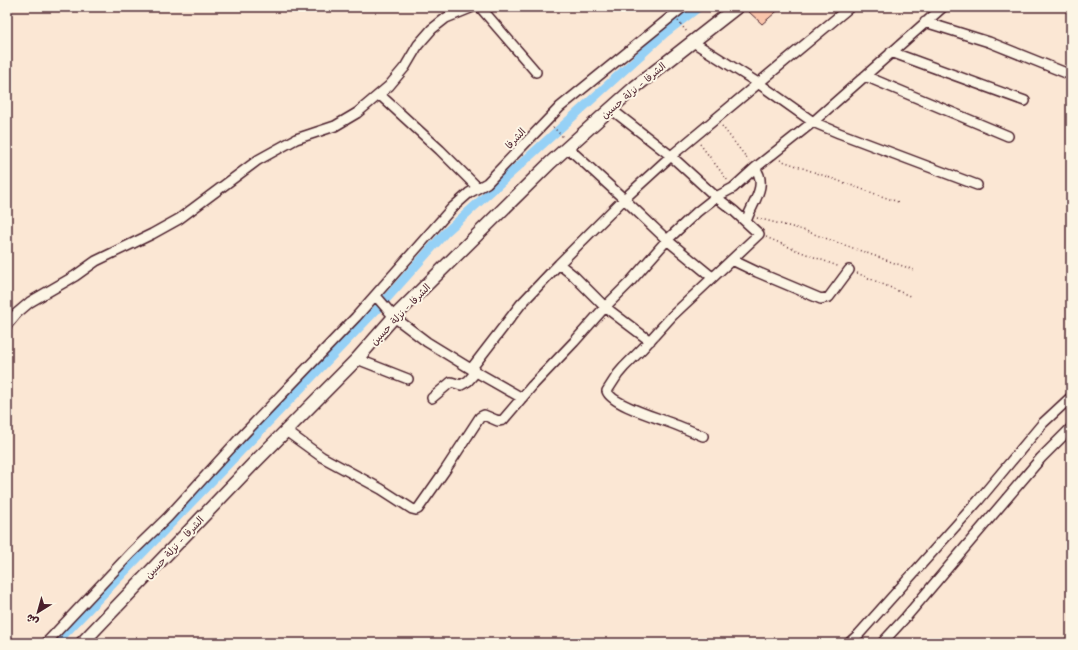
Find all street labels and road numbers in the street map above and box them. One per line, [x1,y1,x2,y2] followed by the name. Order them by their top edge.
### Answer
[598,59,670,123] street label: الشرفا - نزلة حسين
[502,124,530,153] street label: الشرفا
[367,280,434,349] street label: الشرفا - نزلة حسين
[141,513,208,583] street label: الشرفا - نزلة حسين

